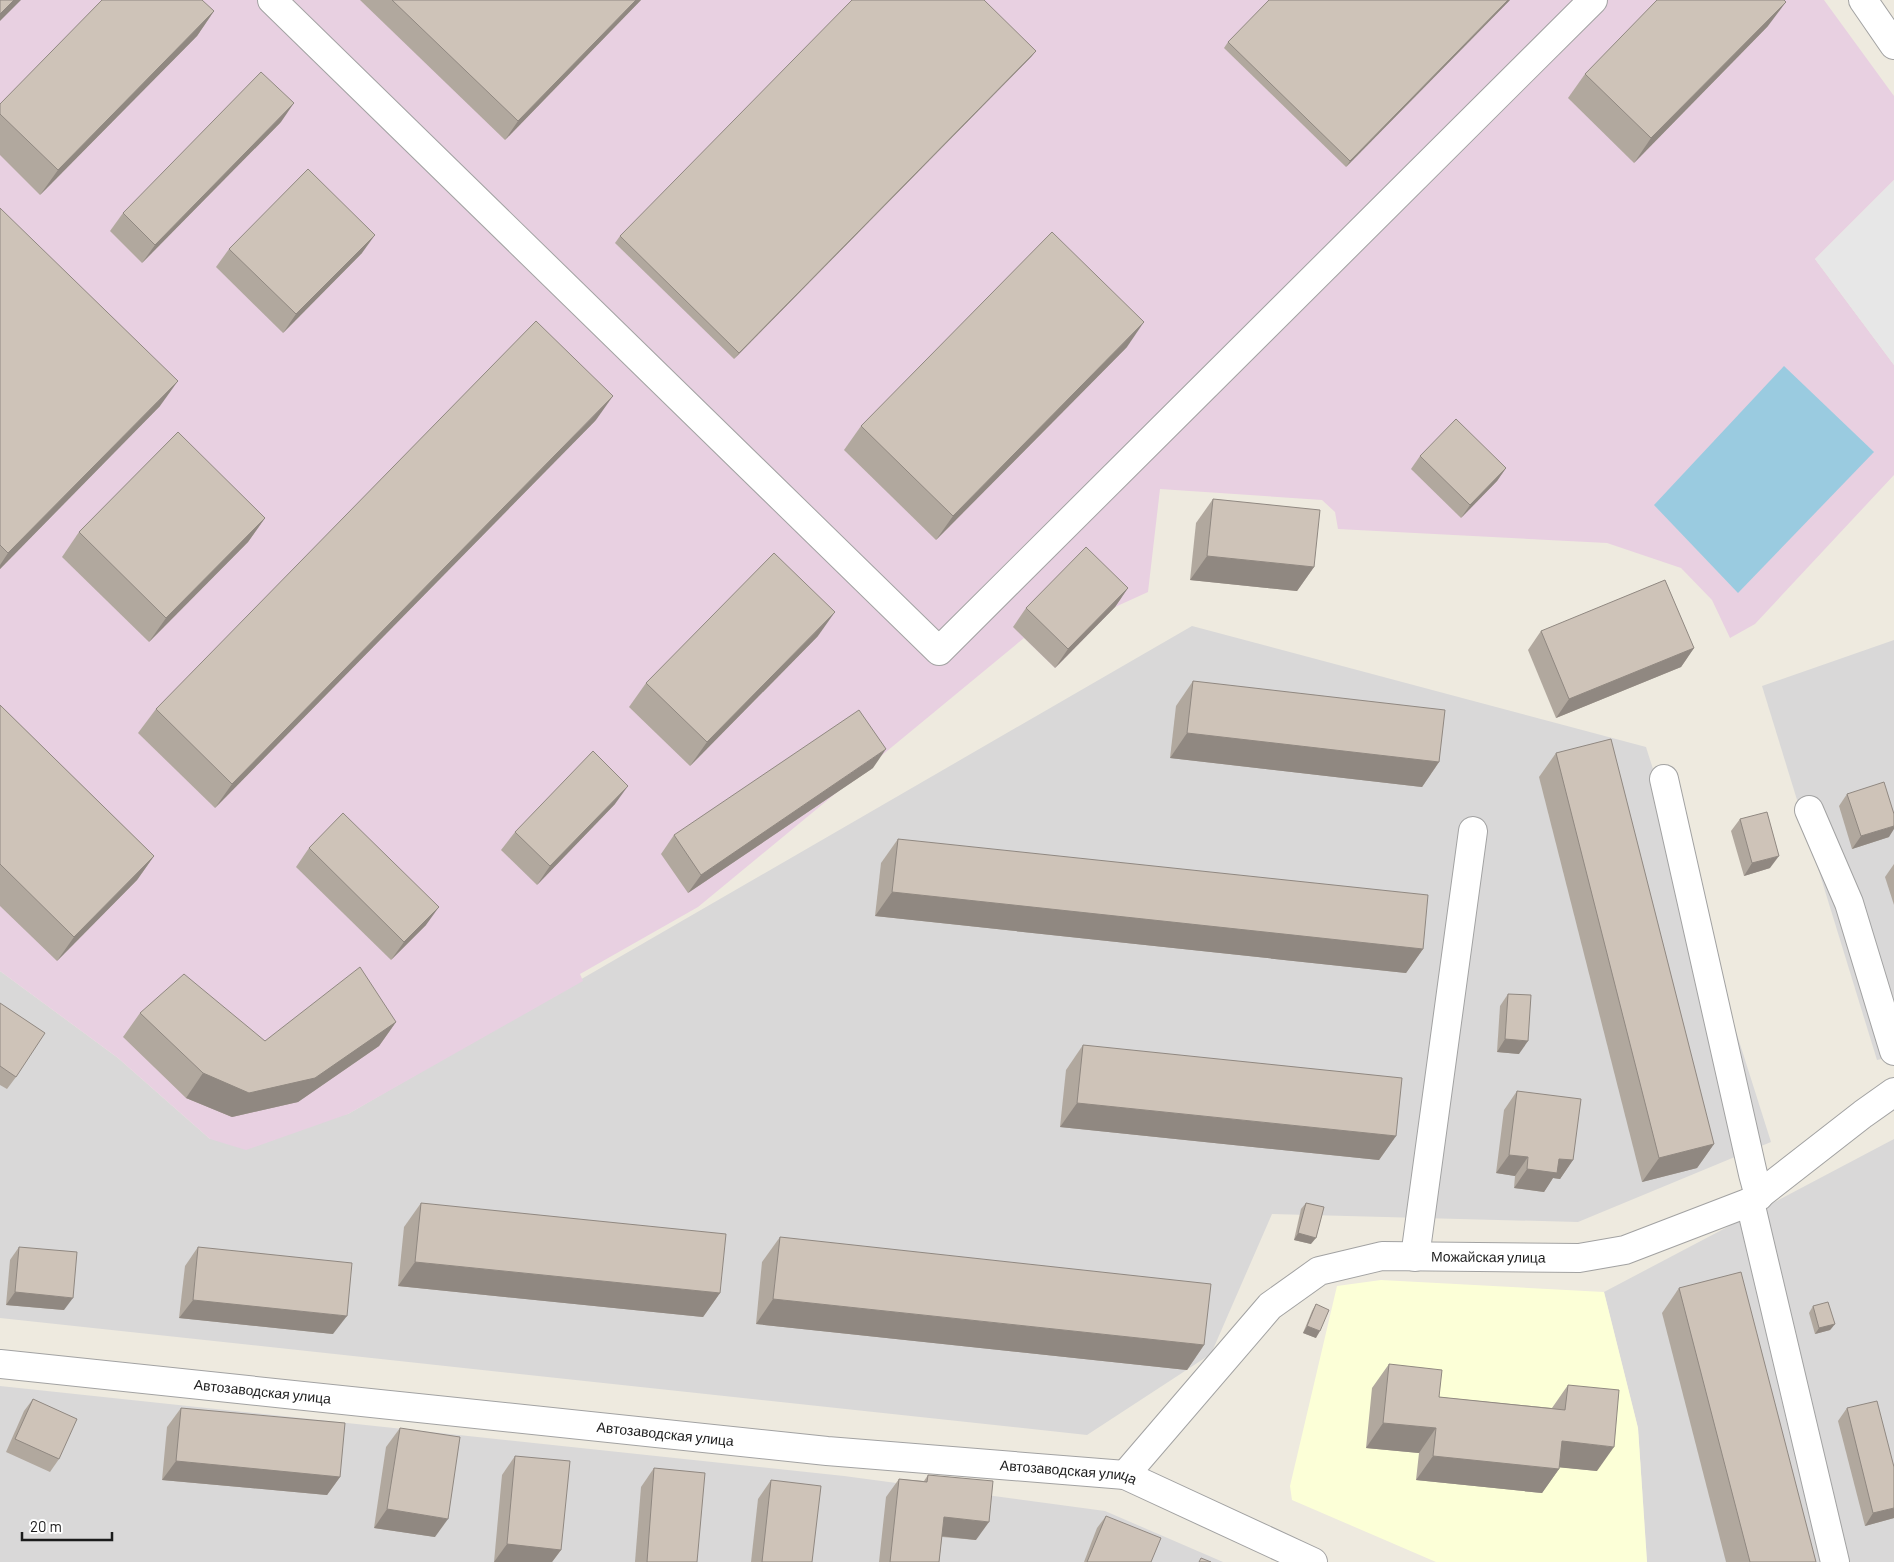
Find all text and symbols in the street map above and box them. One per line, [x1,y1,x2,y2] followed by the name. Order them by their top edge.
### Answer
[1431,1247,1546,1266] street label: Можайская улица
[193,1375,332,1407] street label: Автозаводская улица
[596,1418,735,1449] street label: Автозаводская улица
[999,1456,1140,1488] street label: Автозаводская улица
[22,1510,112,1542] scale bar
[30,1517,62,1535] text: 20 m

